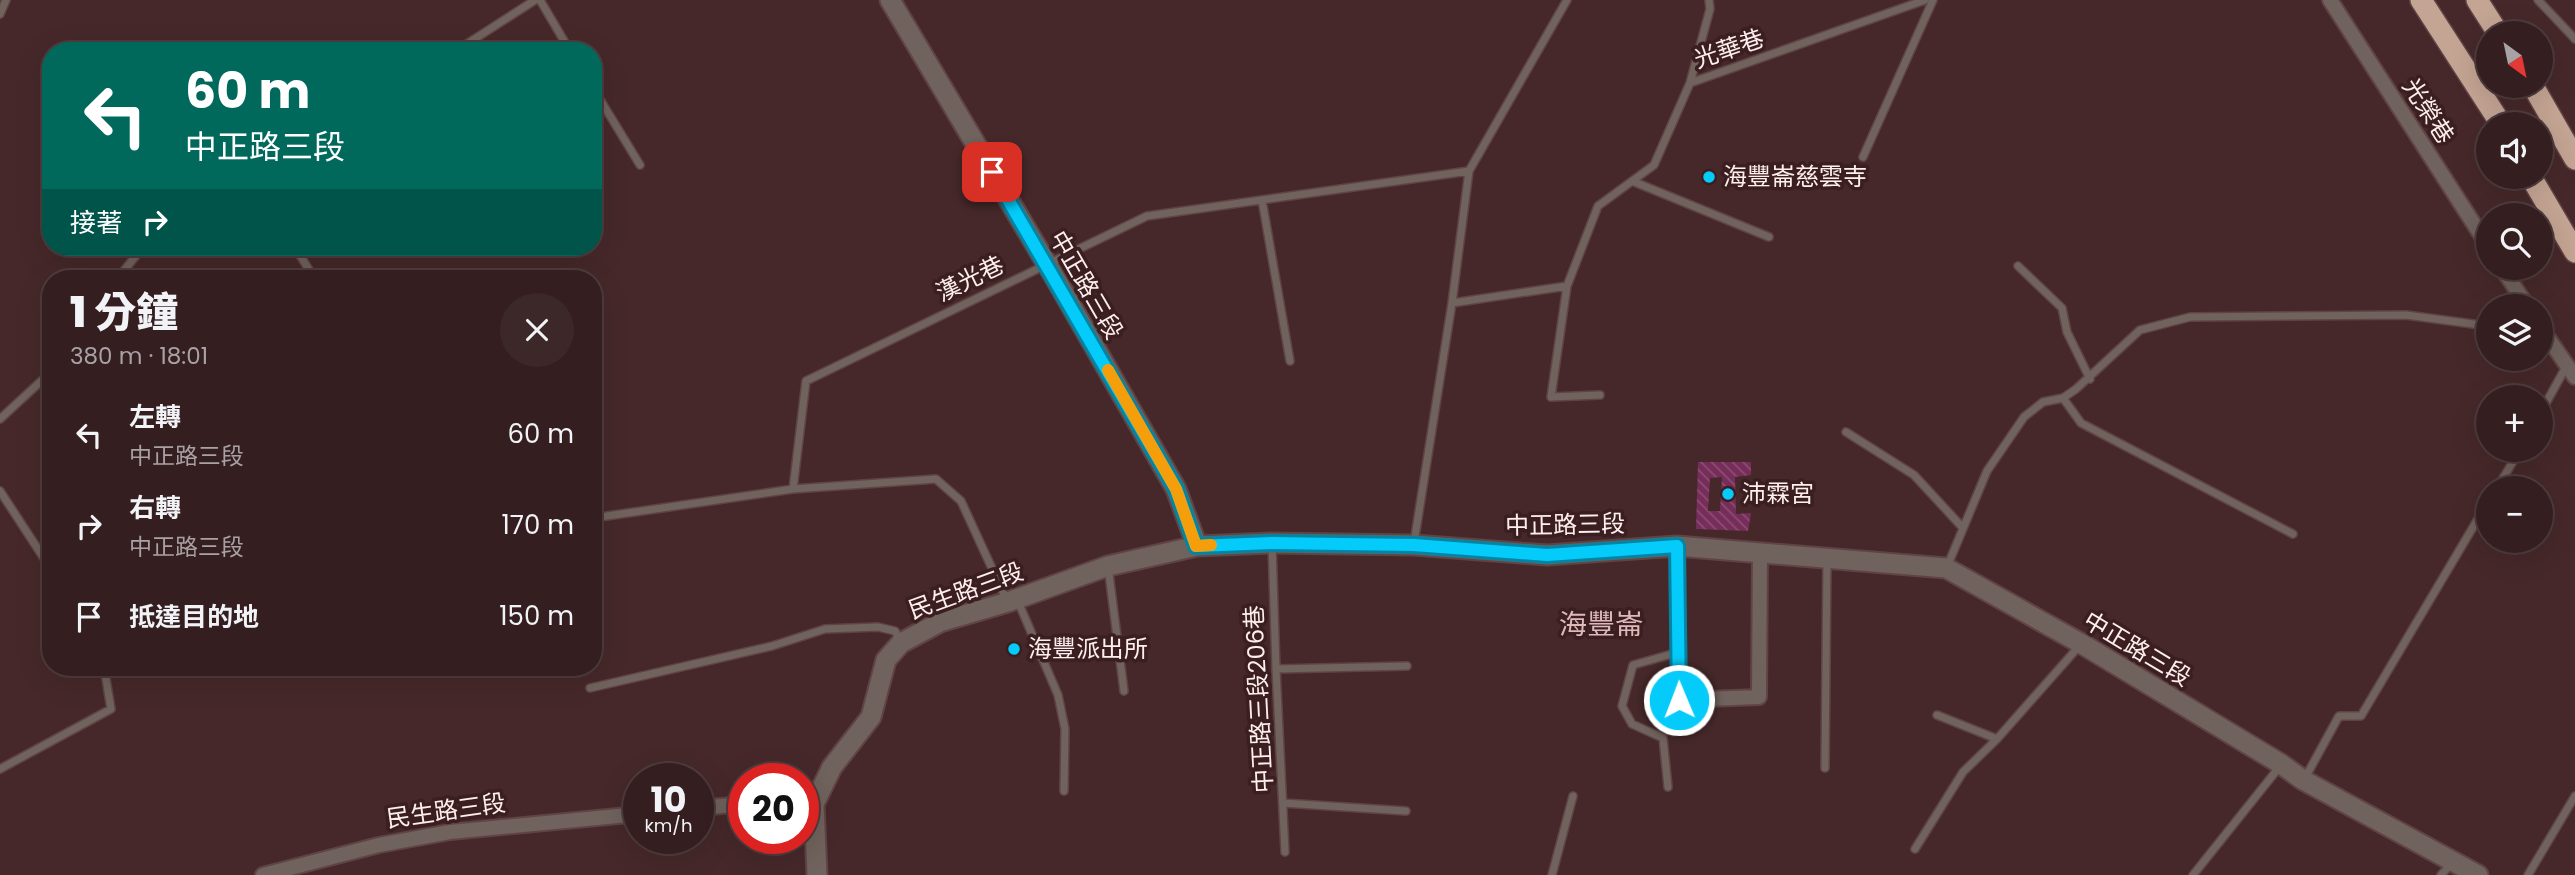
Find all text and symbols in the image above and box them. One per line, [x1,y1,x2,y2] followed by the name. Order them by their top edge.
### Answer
[1689,21,1768,76] street label: 光華巷
[2476,21,2553,98] north arrow
[2476,21,2553,553] map controls
[185,57,310,125] text: 60 m
[70,70,161,161] icon: left
[2395,72,2462,150] street label: 光榮巷
[2476,112,2553,189] button: sound
[185,124,345,169] text: 中正路三段
[962,142,1022,202] pin
[973,153,1011,191] icon: arrive
[1723,160,1867,193] place label: 海豐崙慈雲寺
[1701,169,1717,185] marker: 海豐崙慈雲寺
[136,203,174,241] icon: right
[2476,203,2553,280] button: search
[70,205,122,241] text: 接著
[1042,225,1131,345] street label: 中正路三段
[930,248,1009,309] street label: 漢光巷
[70,283,178,342] text: 1 分鐘
[500,293,574,367] button: close
[2476,294,2553,371] button: layers
[70,340,208,372] text: 380 m · 18:01
[2476,385,2553,462] button: +
[129,399,181,435] text: 左轉
[70,416,108,454] icon: left
[507,416,574,452] text: 60 m
[129,440,244,472] text: 中正路三段
[2476,476,2553,553] button: −
[1742,477,1814,510] place label: 沛霖宮
[1720,486,1736,502] marker: 沛霖宮
[129,490,181,526] text: 右轉
[70,507,108,545] icon: right
[501,507,574,543] text: 170 m
[1505,507,1625,542] street label: 中正路三段
[129,531,244,563] text: 中正路三段
[904,555,1028,627] street label: 民生路三段
[70,598,108,636] icon: arrive
[499,598,574,634] text: 150 m
[129,599,259,635] text: 抵達目的地
[1237,604,1280,794] street label: 中正路三段206巷
[2077,604,2197,694] street label: 中正路三段
[1559,605,1643,644] district label: 海豐崙
[1028,632,1148,665] place label: 海豐派出所
[1006,641,1022,657] marker: 海豐派出所
[1642,663,1716,737] position arrow
[728,763,819,854] speed limit sign: 20
[651,775,686,824] text: 10
[384,786,508,835] street label: 民生路三段
[645,813,692,838] text: km/h

